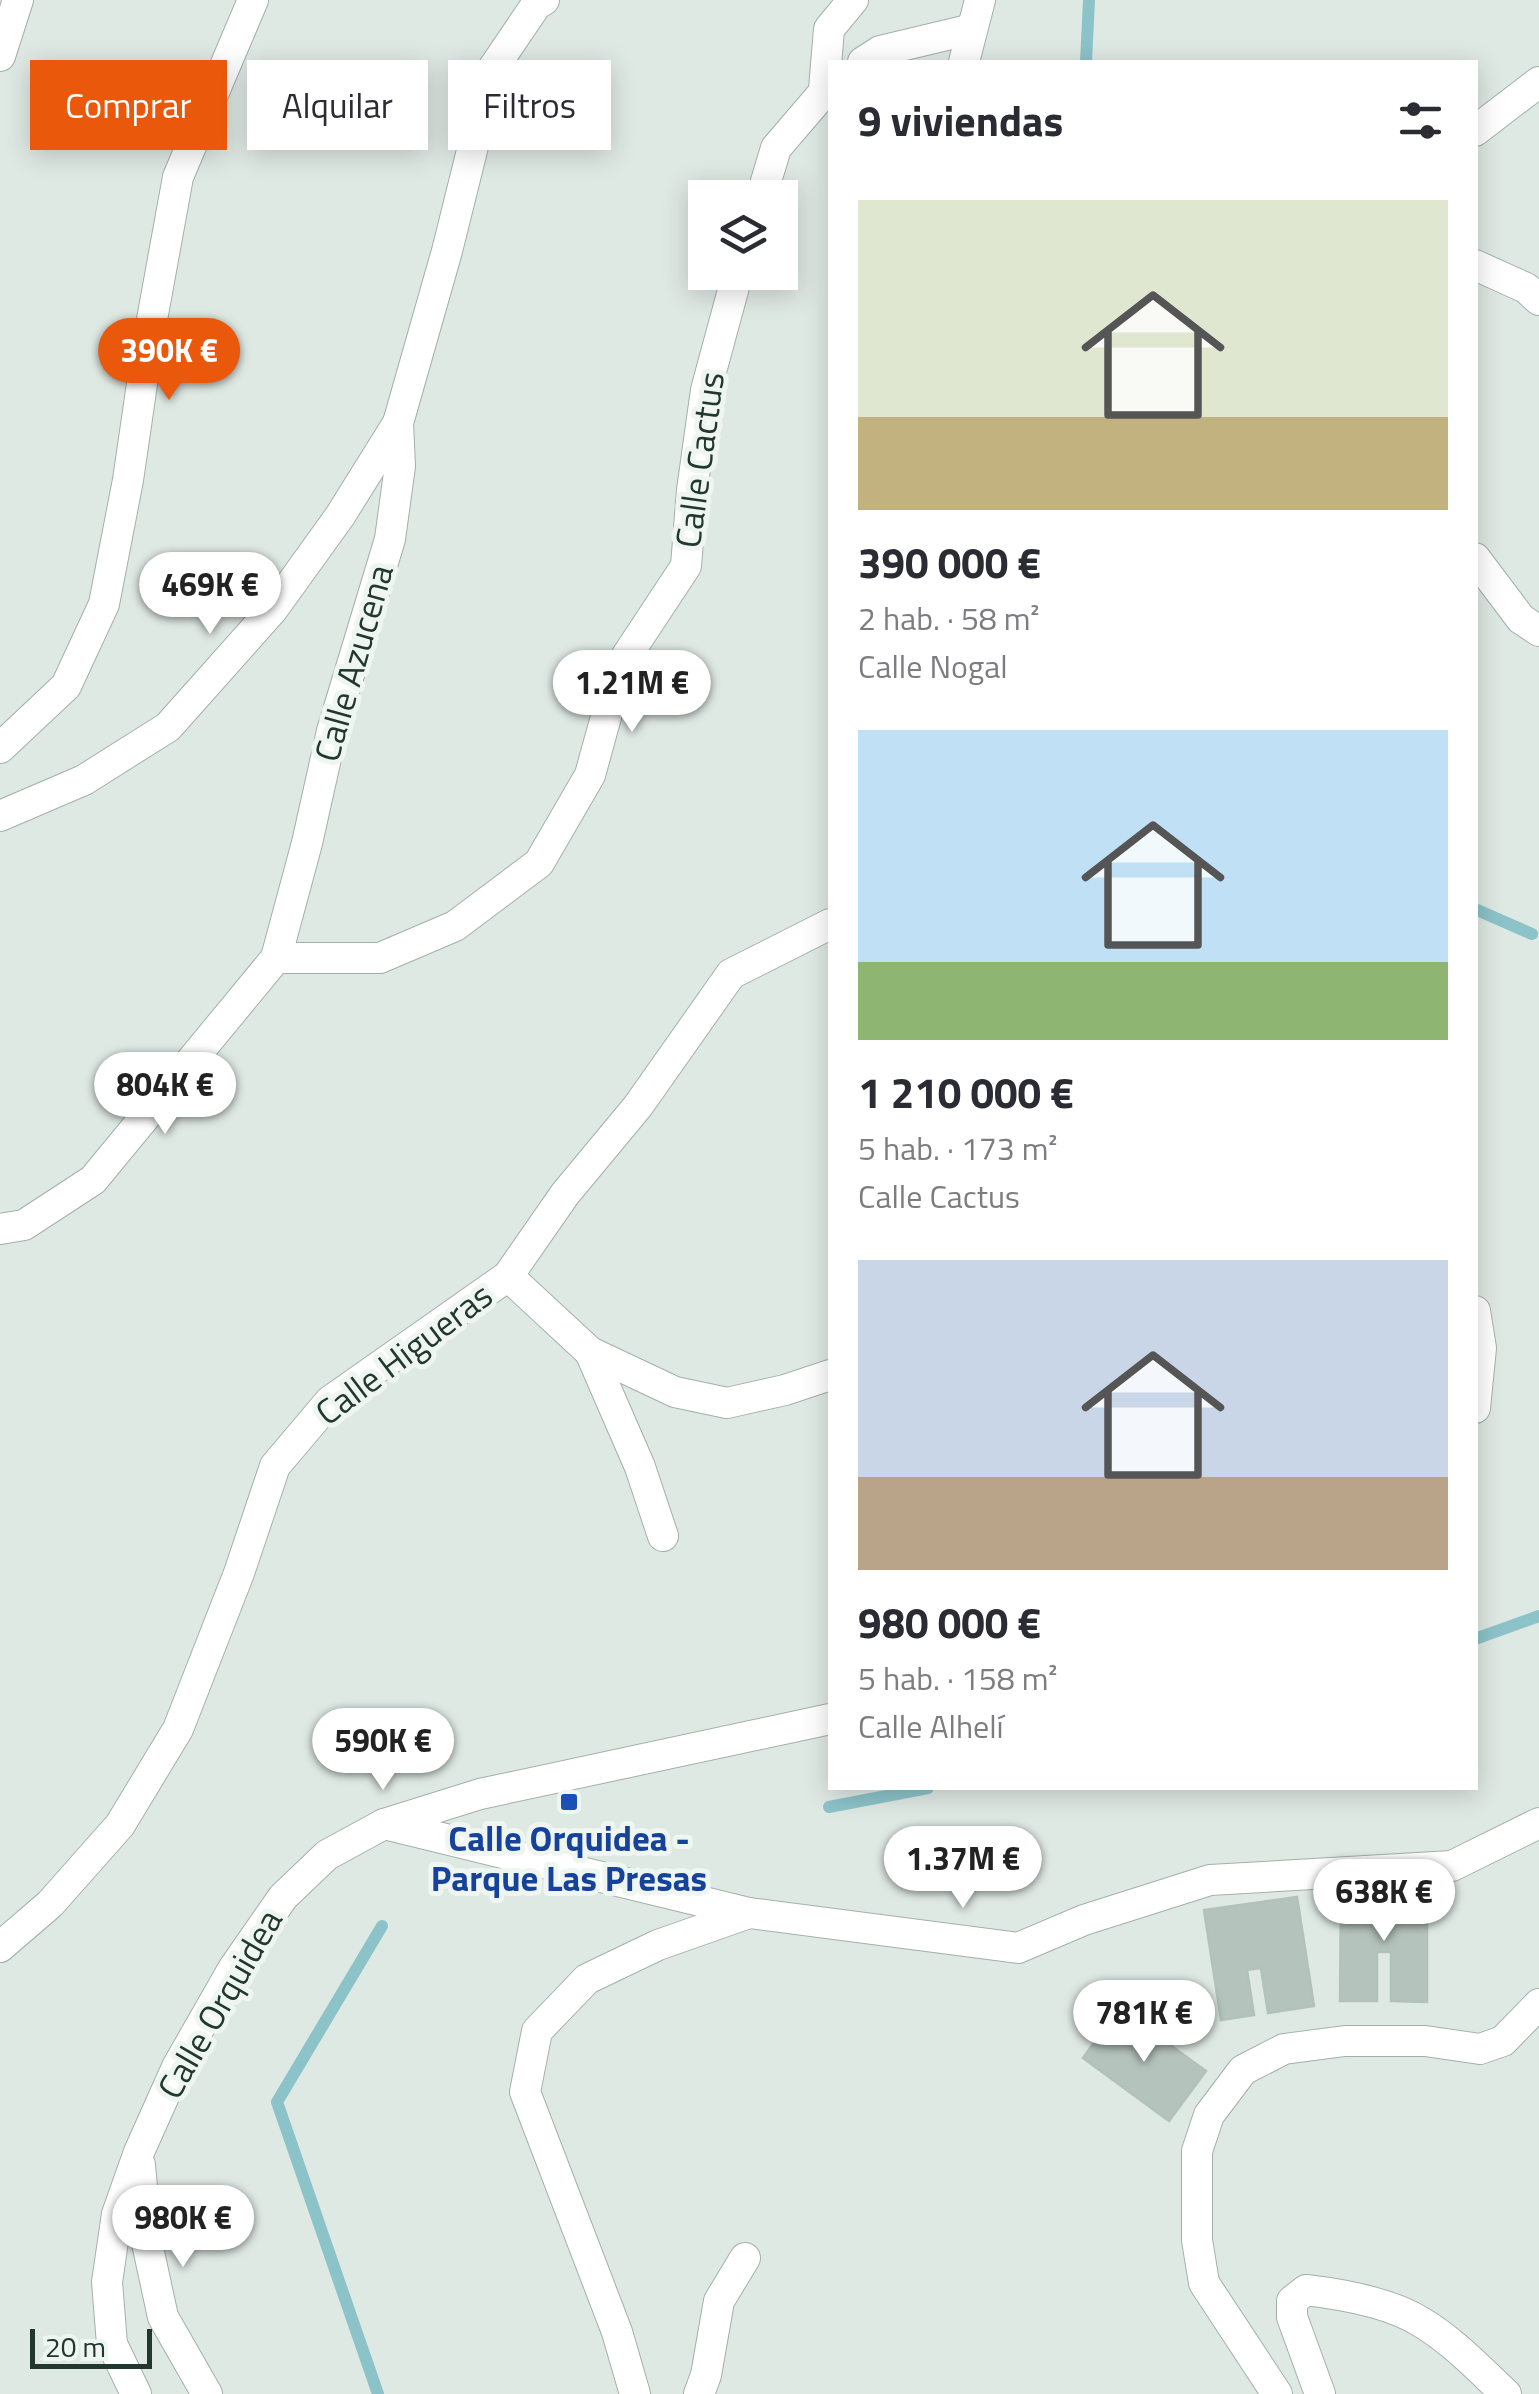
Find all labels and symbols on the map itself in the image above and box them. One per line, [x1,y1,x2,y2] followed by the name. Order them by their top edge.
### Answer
[88,318,250,403] pin: 390K €
[660,368,738,551] street label: Calle Cactus
[129,552,291,637] pin: 469K €
[299,558,407,768] street label: Calle Azucena
[540,650,724,735] pin: 1.21M €
[84,1052,246,1137] pin: 804K €
[303,1269,503,1438] street label: Calle Higueras
[302,1708,464,1793] pin: 590K €
[558,1791,580,1813] marker: Calle Orquidea - Parque Las Presas
[431,1811,707,1905] place label: Calle Orquidea - Parque Las Presas
[871,1826,1055,1911] pin: 1.37M €
[1303,1859,1465,1944] pin: 638K €
[143,1899,295,2108] street label: Calle Orquidea
[1063,1980,1225,2065] pin: 781K €
[102,2185,264,2270] pin: 980K €
[30,2324,152,2368] scale bar

